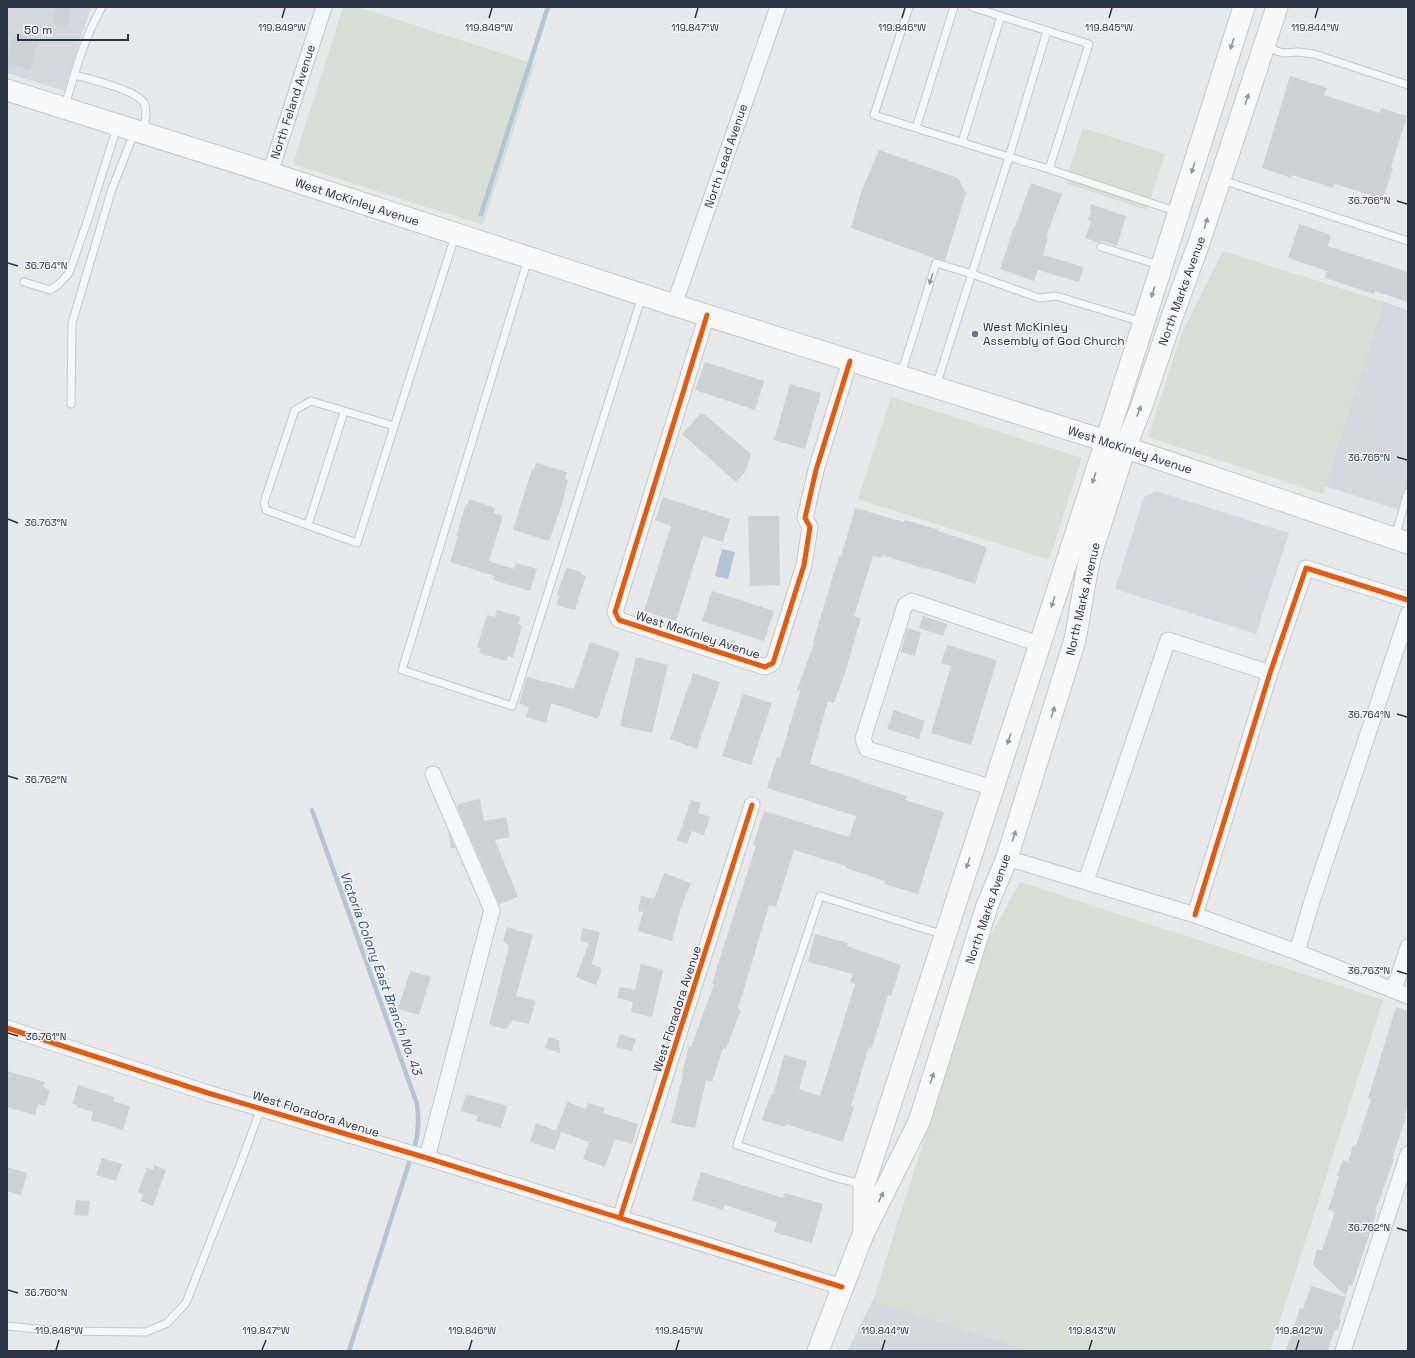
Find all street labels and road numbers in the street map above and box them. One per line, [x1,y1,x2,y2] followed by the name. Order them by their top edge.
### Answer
[267,43,319,161] street label: North Feland Avenue
[701,102,751,210] street label: North Lead Avenue
[293,174,421,230] street label: West McKinley Avenue
[1155,234,1209,348] street label: North Marks Avenue
[1066,422,1194,478] street label: West McKinley Avenue
[1062,541,1104,657] street label: North Marks Avenue
[634,607,762,663] street label: West McKinley Avenue
[962,852,1014,966] street label: North Marks Avenue
[649,944,705,1074] street label: West Floradora Avenue
[251,1087,381,1141] street label: West Floradora Avenue

